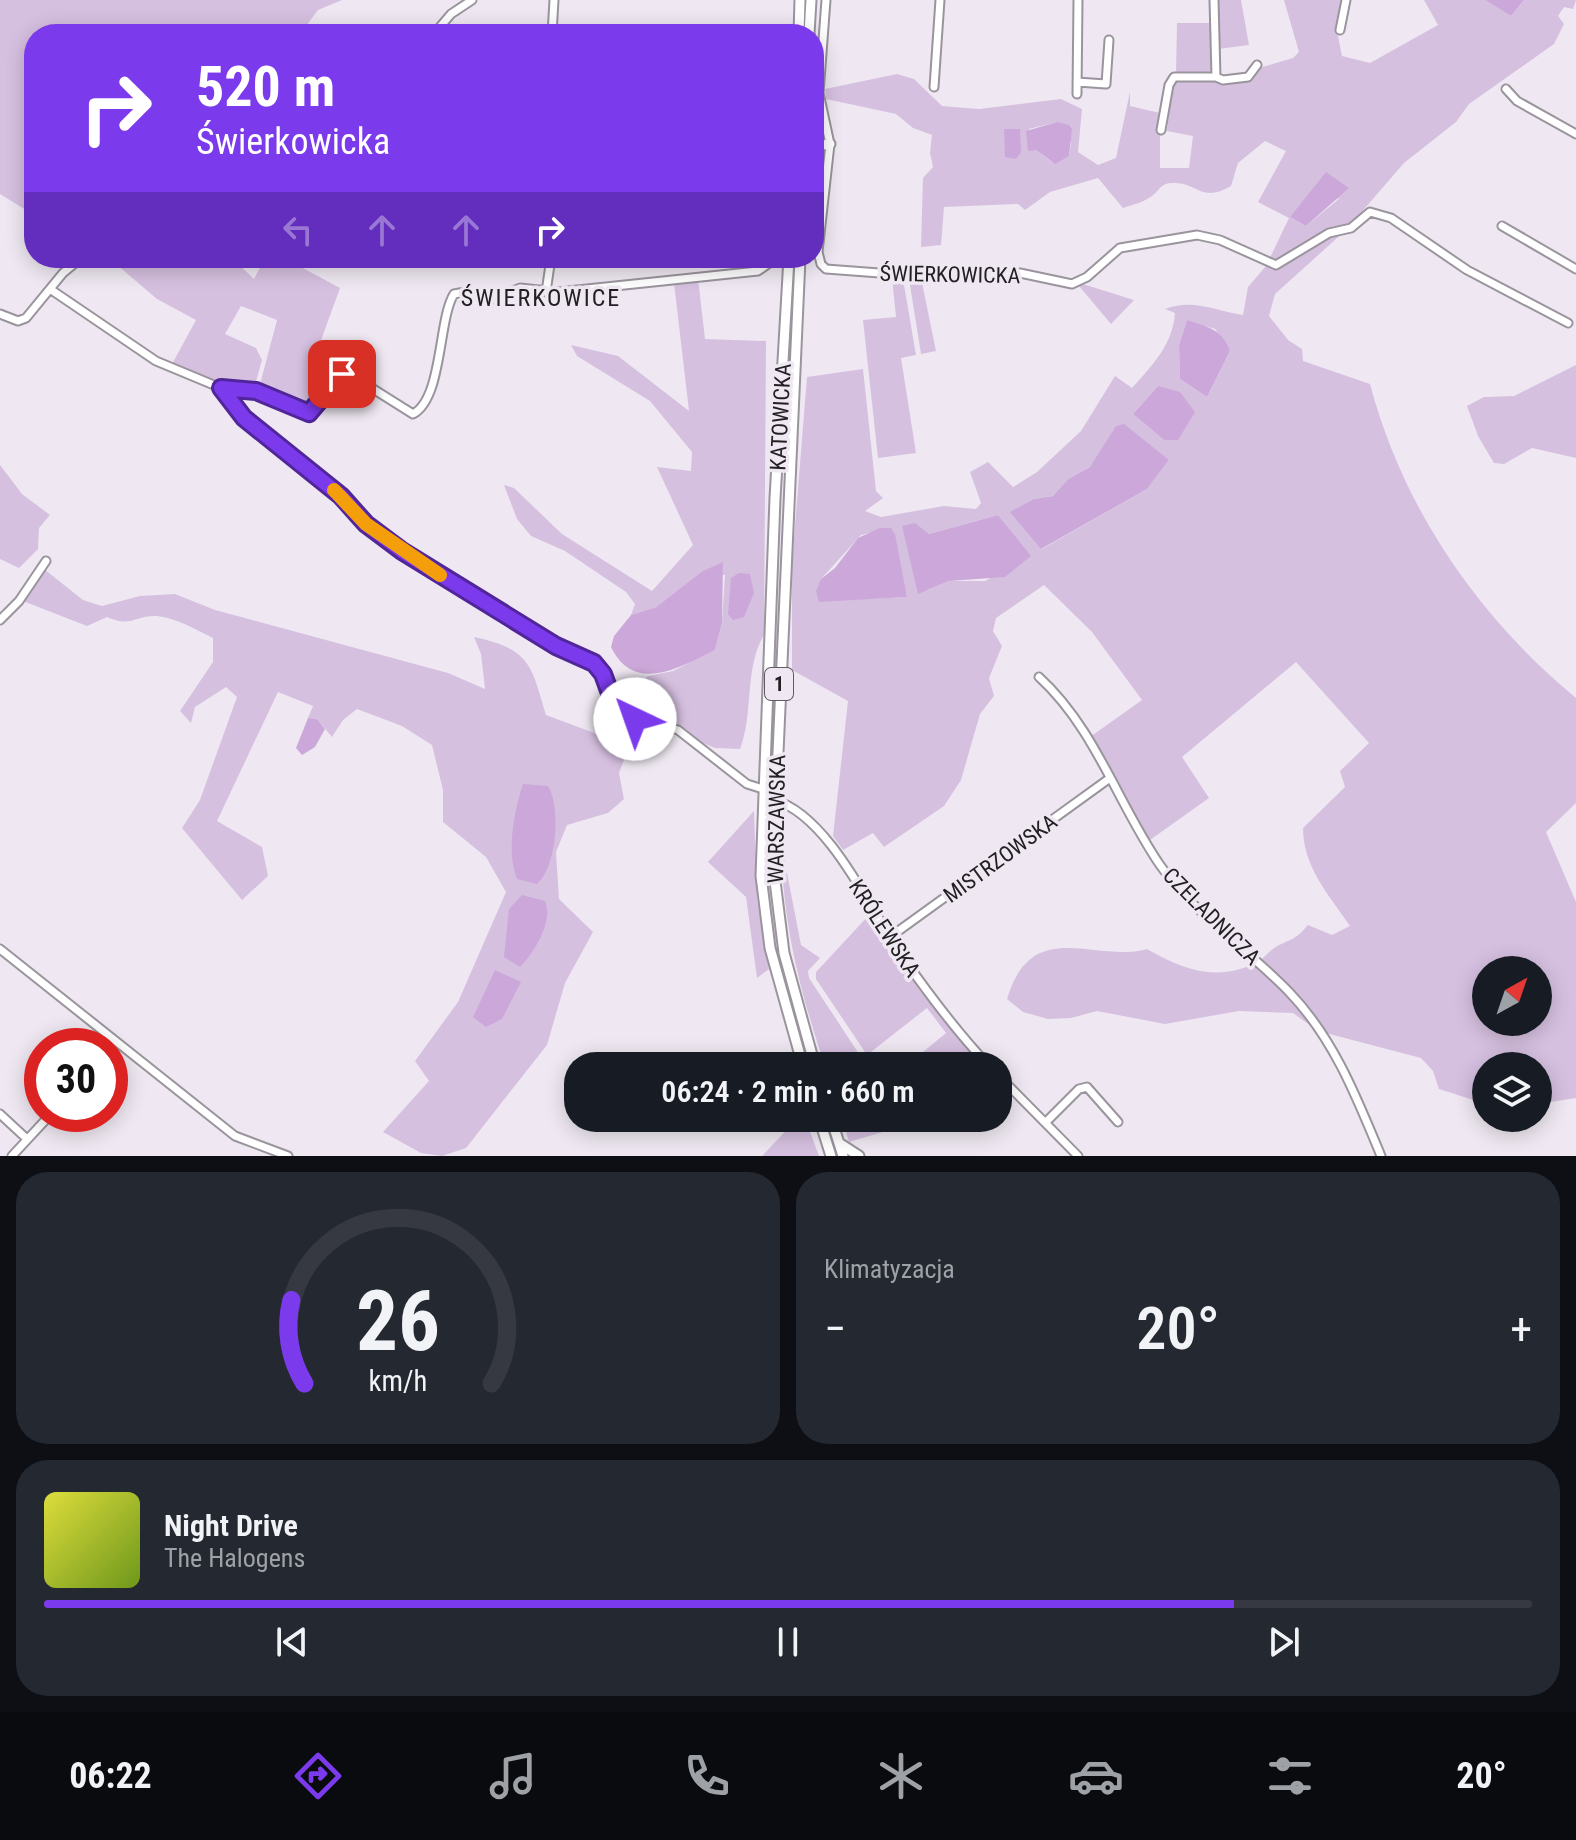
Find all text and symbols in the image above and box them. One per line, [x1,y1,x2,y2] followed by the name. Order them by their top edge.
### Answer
[196,54,335,120] text: 520 m
[64,56,168,160] icon: right
[196,121,390,163] text: Świerkowicka
[276,208,320,252] icon: left
[360,208,404,252] icon: ahead
[444,208,488,252] icon: ahead
[528,208,572,252] icon: right
[879,261,1021,288] street label: ŚWIERKOWICKA
[461,284,621,312] district label: ŚWIERKOWICE
[308,340,376,408] pin
[320,352,364,396] icon: arrive
[765,363,796,471] street label: KATOWICKA
[765,668,793,700] road number: 1
[593,677,677,761] position arrow
[763,754,790,883] street label: WARSZAWSKA
[939,809,1062,908] street label: MISTRZOWSKA
[1158,863,1266,970] street label: CZELADNICZA
[844,874,926,982] street label: KRÓLEWSKA
[1472,956,1552,1036] north arrow
[1472,956,1552,1132] map controls
[24,1028,128,1132] speed limit sign: 30
[1472,1052,1552,1132] button: layers
[661,1074,915,1109] text: 06:24 · 2 min · 660 m
[824,1254,955,1284] text: Klimatyzacja
[356,1273,440,1370] text: 26
[1136,1293,1220,1364] text: 20°
[824,1303,846,1355] text: −
[1510,1303,1532,1355] text: +
[369,1364,427,1398] text: km/h
[164,1508,298,1543] text: Night Drive
[164,1543,305,1573] text: The Halogens
[270,1620,314,1664] icon: previous
[766,1620,810,1664] icon: pause
[1262,1620,1306,1664] icon: next
[290,1748,346,1804] icon: directions
[485,1748,541,1804] icon: music
[679,1748,735,1804] icon: phone
[873,1748,929,1804] icon: climate
[1068,1748,1124,1804] icon: car
[1262,1748,1318,1804] icon: filters
[69,1755,152,1797] text: 06:22
[1456,1755,1507,1797] text: 20°

